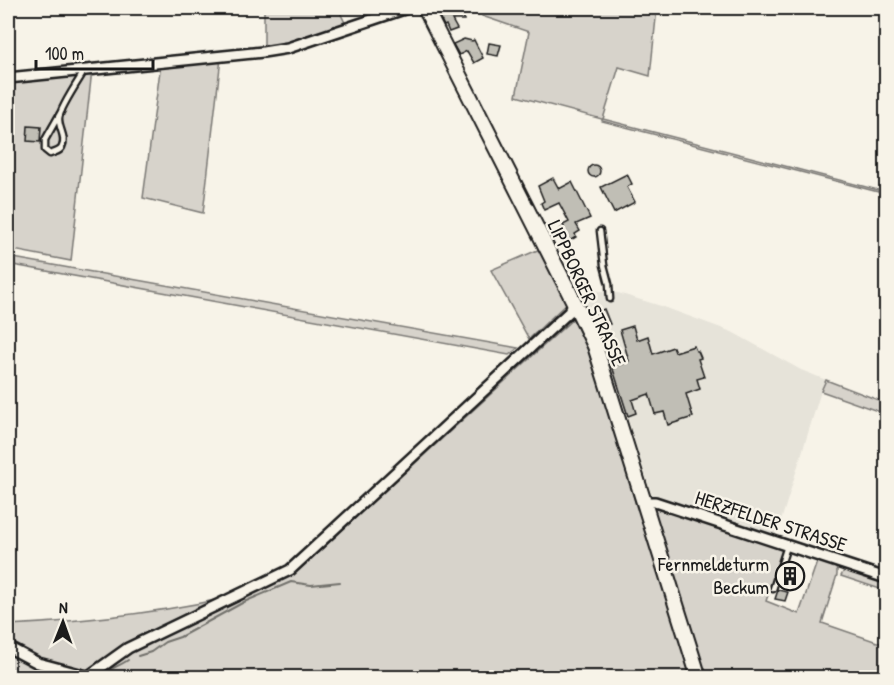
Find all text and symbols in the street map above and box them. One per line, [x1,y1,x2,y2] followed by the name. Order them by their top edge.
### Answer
[36,33,153,71] scale bar
[45,41,84,66] text: 100 m
[542,215,633,370] street label: LIPPBORGER STRASSE
[692,483,851,558] street label: HERZFELDER STRASSE
[657,550,769,600] place label: Fernmeldeturm Beckum
[774,560,806,592] building icon: Fernmeldeturm Beckum
[33,592,93,652] north arrow
[59,596,68,618] text: N

